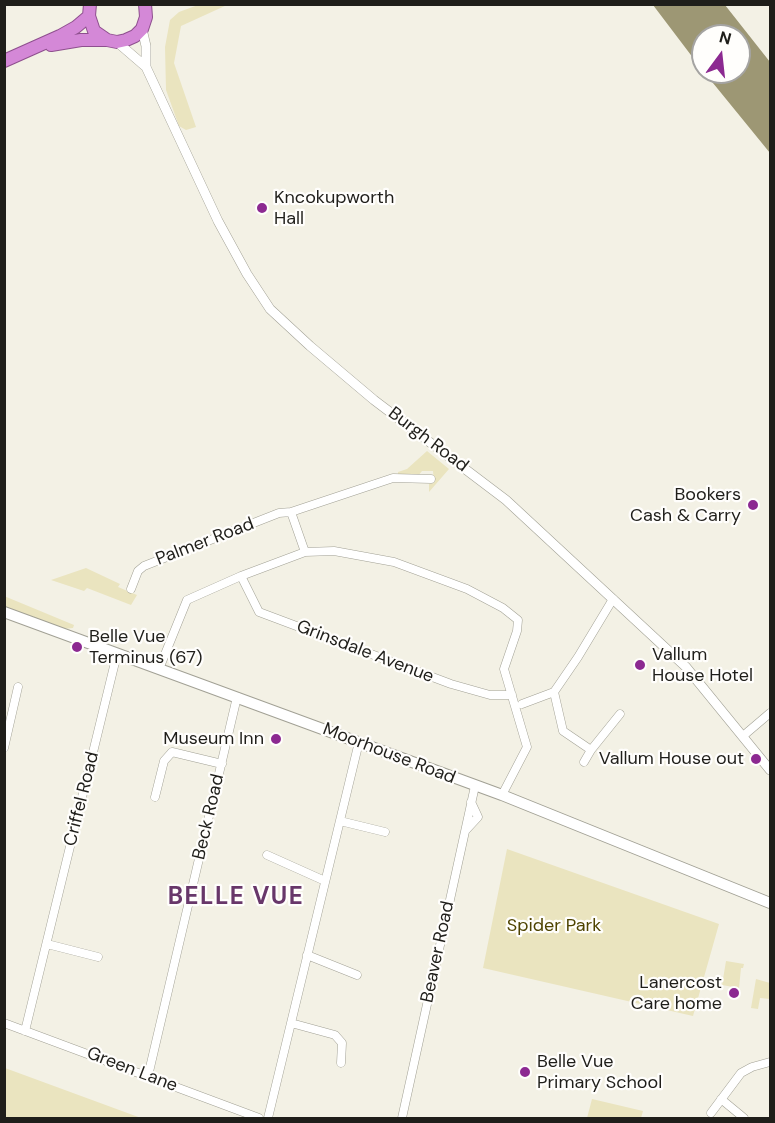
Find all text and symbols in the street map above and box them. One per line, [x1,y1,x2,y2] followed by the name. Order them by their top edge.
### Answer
[691,24,751,84] north arrow
[717,26,734,50] text: N
[274,187,394,230] place label: Kncokupworth Hall
[255,201,269,215] marker: Kncokupworth Hall
[384,403,472,477] street label: Burgh Road
[630,484,741,526] place label: Bookers Cash & Carry
[746,498,760,512] marker: Bookers Cash & Carry
[153,513,257,571] street label: Palmer Road
[293,616,437,688] street label: Grinsdale Avenue
[89,626,203,668] place label: Belle Vue Terminus (67)
[70,640,84,654] marker: Belle Vue Terminus (67)
[652,644,753,686] place label: Vallum House Hotel
[633,658,647,672] marker: Vallum House Hotel
[320,719,458,789] street label: Moorhouse Road
[163,728,264,750] place label: Museum Inn
[269,732,283,746] marker: Museum Inn
[599,748,744,770] place label: Vallum House out
[60,749,104,849] street label: Criffel Road
[749,752,763,766] marker: Vallum House out
[189,772,229,862] street label: Beck Road
[168,884,304,912] district label: BELLE VUE
[417,899,459,1005] street label: Beaver Road
[507,915,601,937] park label: Spider Park
[631,972,722,1014] place label: Lanercost Care home
[727,986,741,1000] marker: Lanercost Care home
[84,1043,180,1097] street label: Green Lane
[537,1051,662,1094] place label: Belle Vue Primary School
[518,1065,532,1079] marker: Belle Vue Primary School

